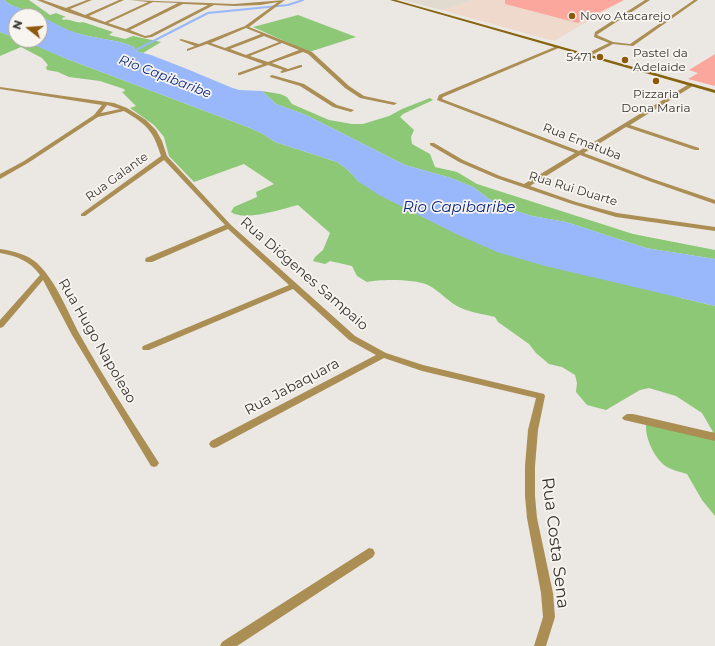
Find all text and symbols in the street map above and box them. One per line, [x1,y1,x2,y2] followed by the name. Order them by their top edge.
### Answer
[8,8,48,48] north arrow
[580,9,671,23] place label: Novo Atacarejo
[567,11,577,21] marker: Novo Atacarejo
[9,18,25,31] text: N
[633,46,688,74] place label: Pastel da Adelaide
[566,50,592,64] place label: 5471
[117,52,213,102] water label: Rio Capibaribe
[595,52,605,62] marker: 5471
[620,55,630,65] marker: Pastel da Adelaide
[651,76,661,86] marker: Pizzaria Dona Maria
[621,87,691,115] place label: Pizzaria Dona Maria
[541,120,623,164] street label: Rua Ematuba
[83,150,151,204] street label: Rua Galante
[527,169,619,209] street label: Rua Rui Duarte
[403,199,515,217] water label: Rio Capibaribe
[237,214,371,334] street label: Rua Diógenes Sampaio
[54,276,140,406] street label: Rua Hugo Napoleao
[242,355,342,419] street label: Rua Jabaquara
[537,476,573,610] street label: Rua Costa Sena

